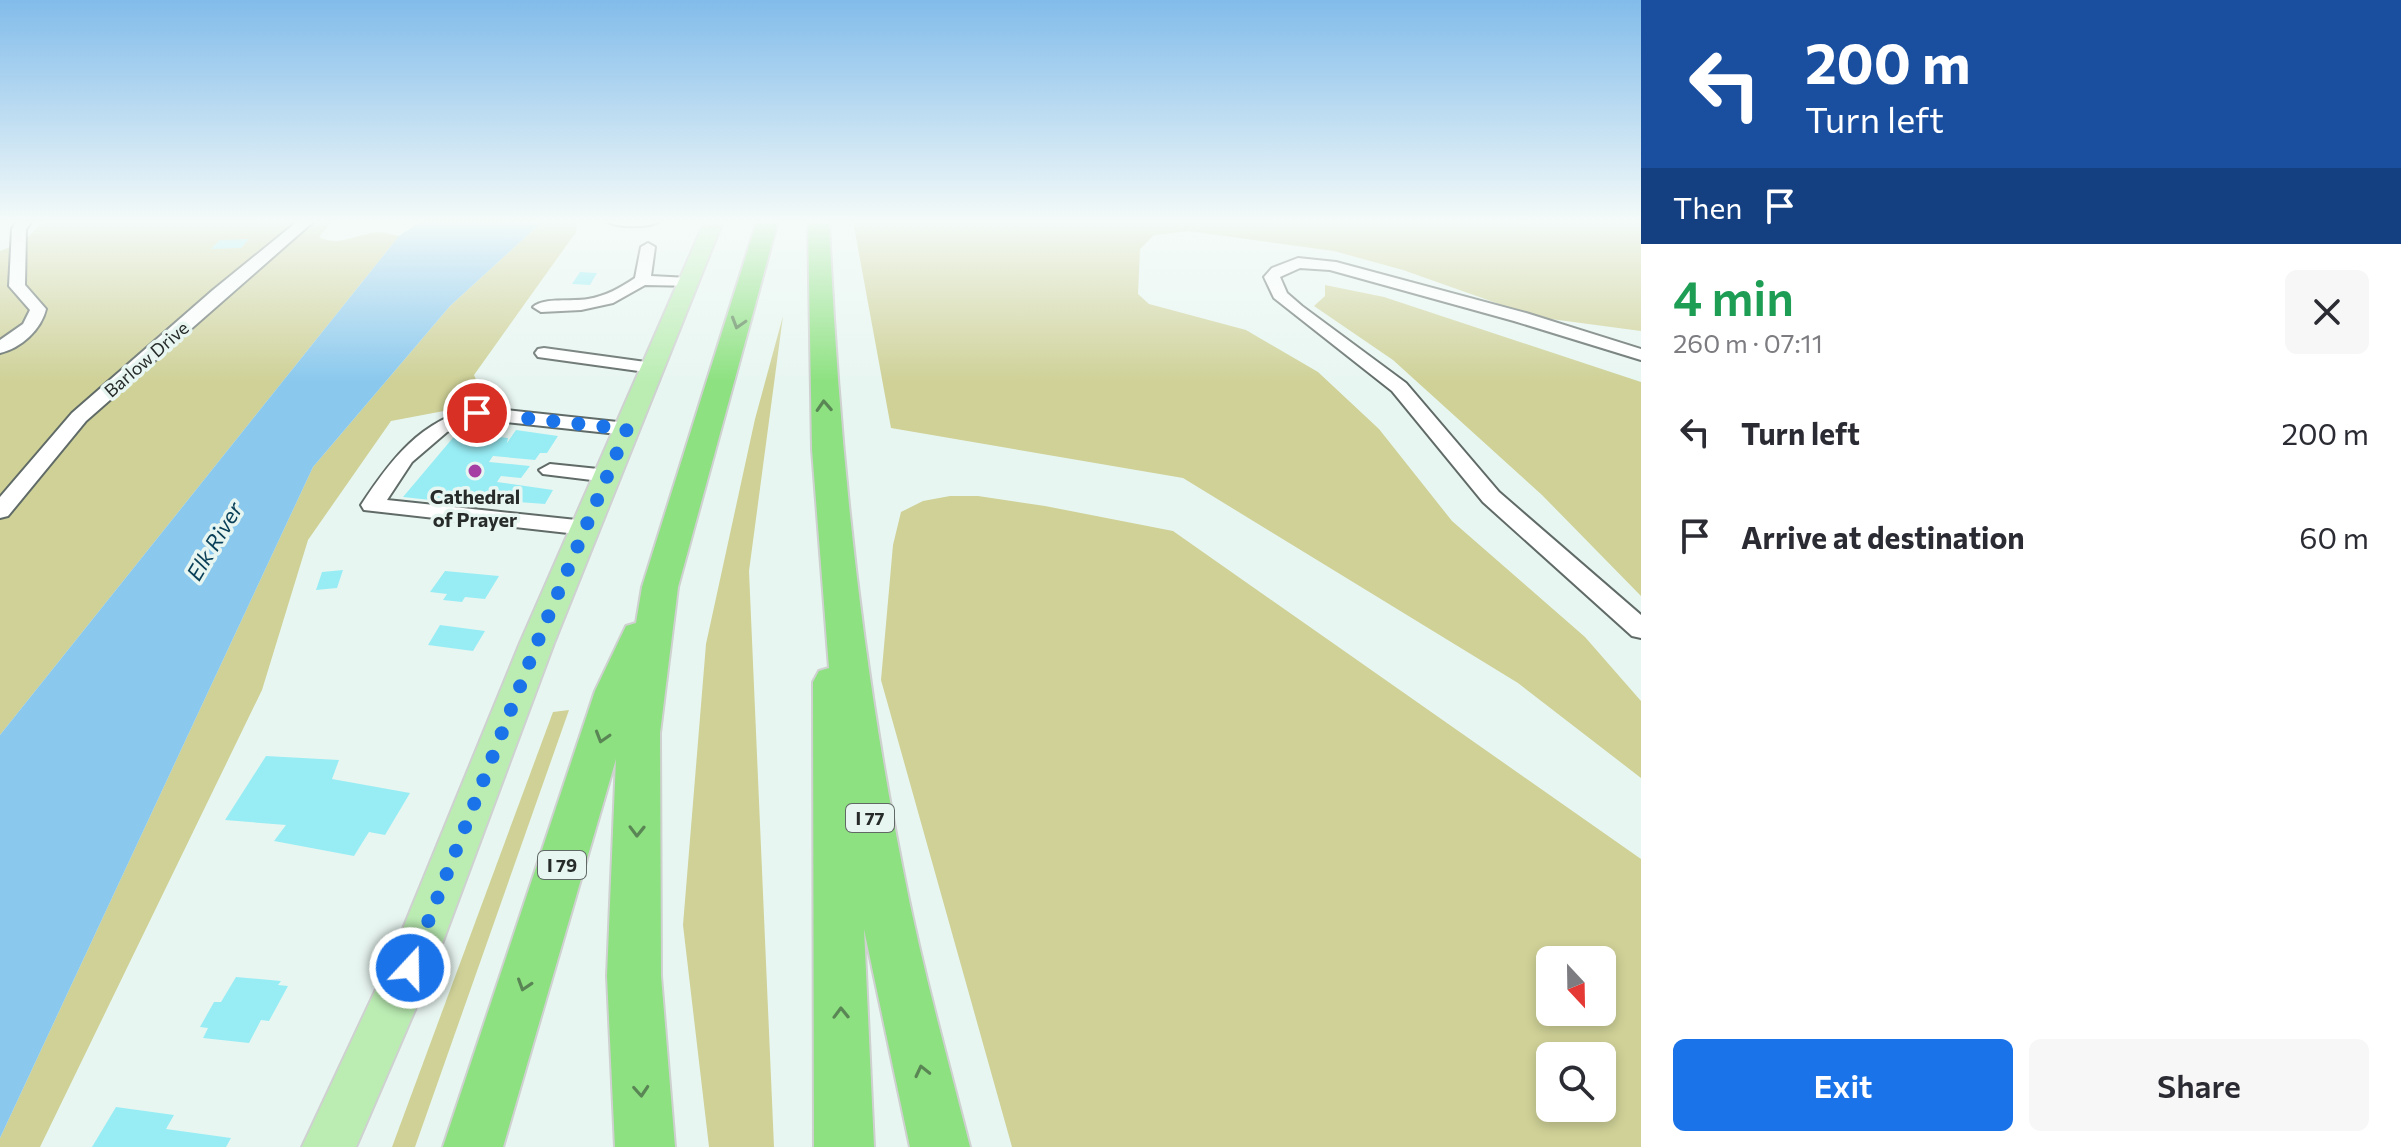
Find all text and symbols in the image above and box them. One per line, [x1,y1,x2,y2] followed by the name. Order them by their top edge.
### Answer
[1805,27,1971,96] text: 200 m
[1673,32,1777,136] icon: left
[1805,96,1944,140] text: Turn left
[1758,184,1802,228] icon: arrive
[1673,188,1742,225] text: Then
[1673,267,1794,326] text: 4 min
[2285,270,2369,354] button: close
[99,316,193,402] street label: Barlow Drive
[731,316,747,329] one-way arrow
[1673,327,1823,358] text: 260 m · 07:11
[443,379,511,447] pin
[455,391,499,435] icon: arrive
[815,400,832,412] one-way arrow
[1673,410,1717,454] icon: left
[1741,414,1860,451] text: Turn left
[2281,414,2369,451] text: 200 m
[466,462,484,480] marker: Cathedral of Prayer
[430,484,520,531] place label: Cathedral of Prayer
[180,496,249,585] water label: Elk River
[1673,514,1717,558] icon: arrive
[1741,518,2025,555] text: Arrive at destination
[2299,518,2369,555] text: 60 m
[595,730,611,744] one-way arrow
[846,804,894,832] road number: I 77
[628,825,645,838] one-way arrow
[538,851,586,879] road number: I 79
[368,926,452,1010] position arrow
[1536,946,1616,1026] north arrow
[1536,946,1616,1122] map controls
[517,978,533,992] one-way arrow
[832,1006,849,1019] one-way arrow
[1673,1039,2013,1131] button: Exit
[2029,1039,2369,1131] button: Share
[1536,1042,1616,1122] button: search
[914,1065,931,1078] one-way arrow
[633,1085,650,1098] one-way arrow

